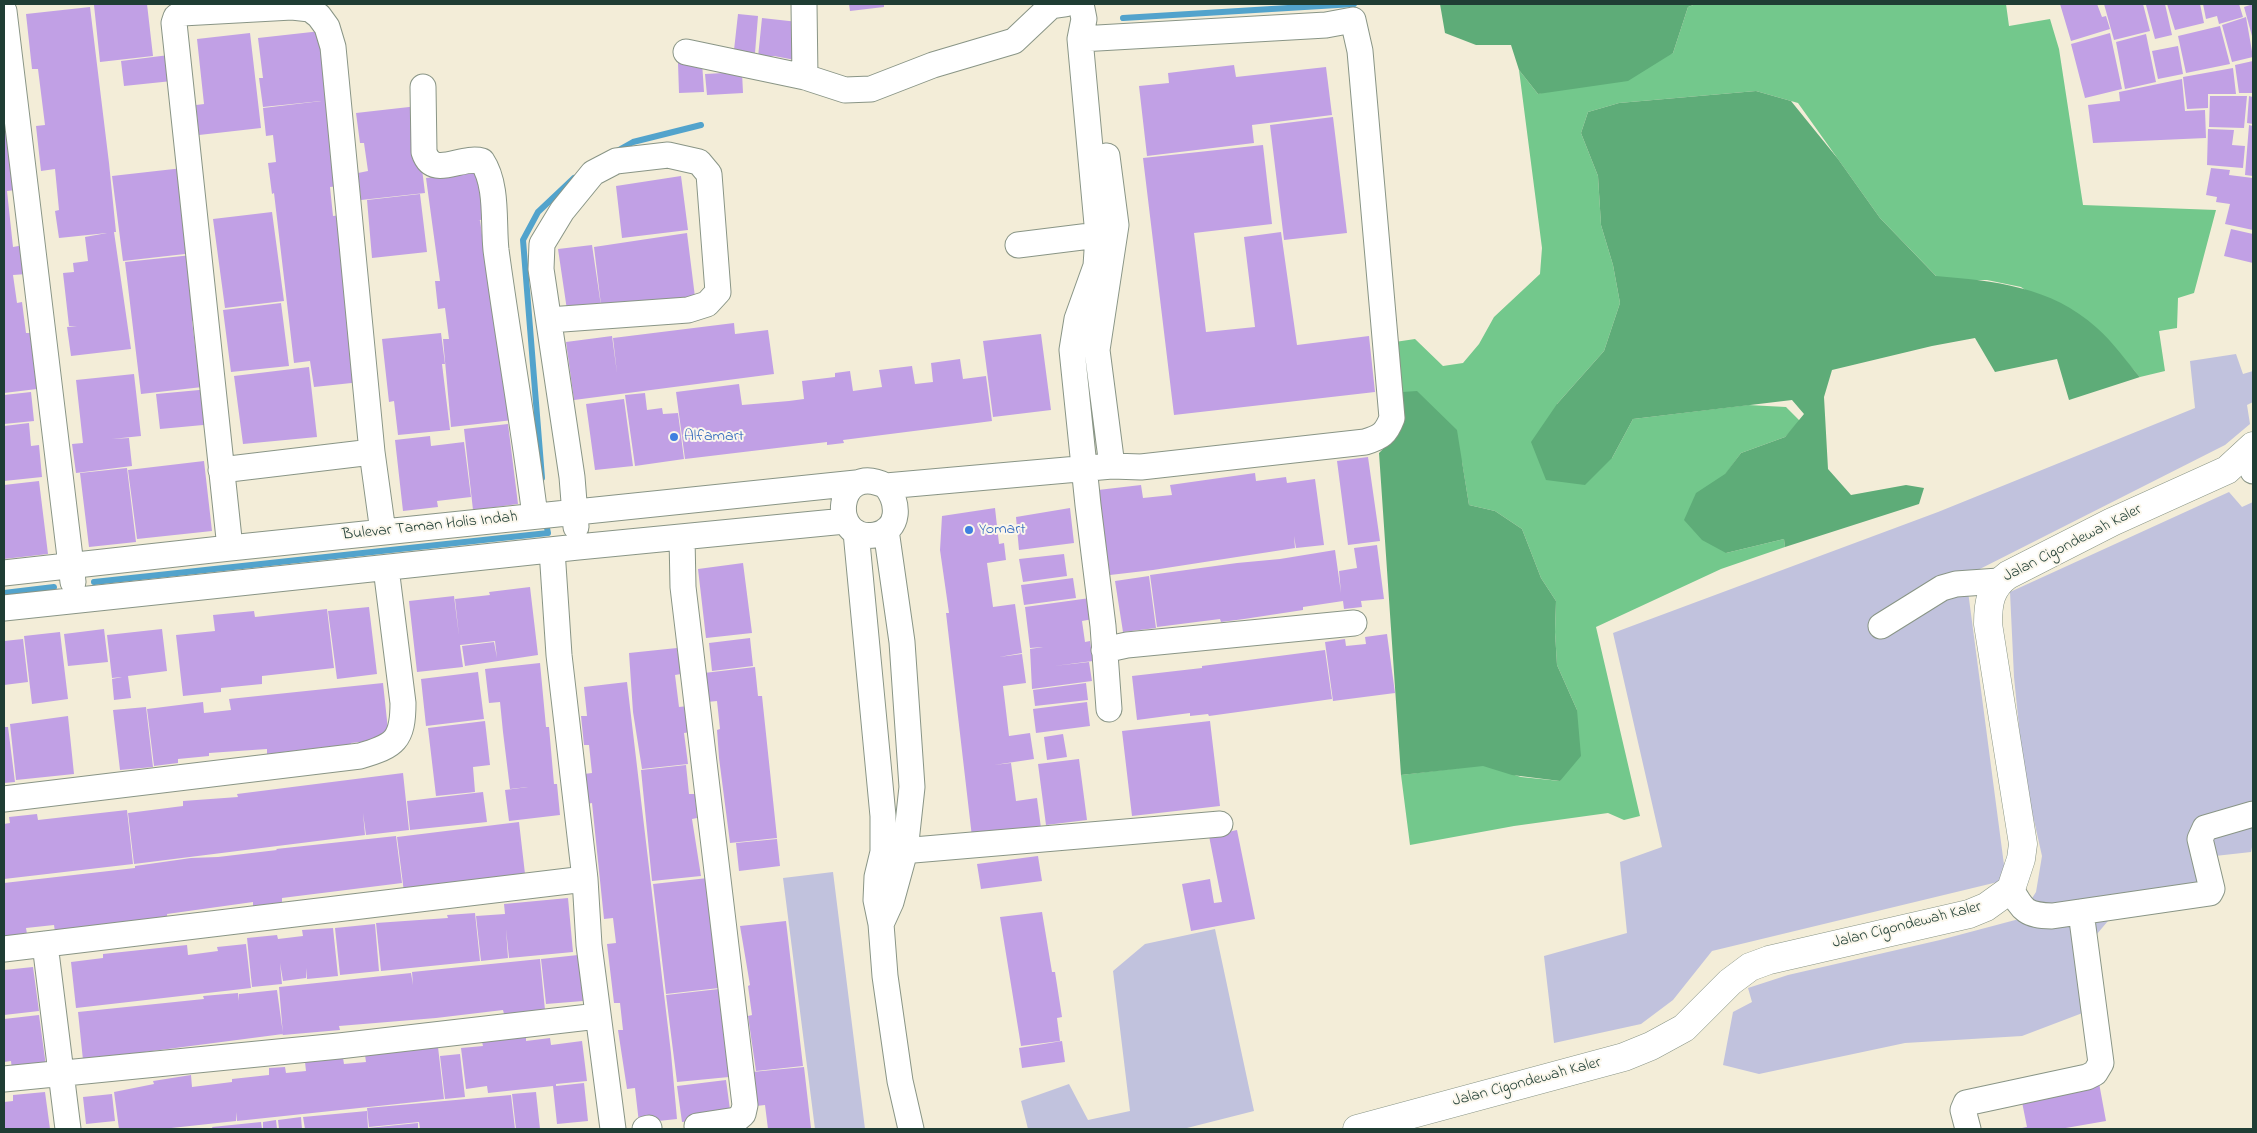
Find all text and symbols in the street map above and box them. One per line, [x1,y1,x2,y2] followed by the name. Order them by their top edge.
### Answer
[684,427,744,447] place label: Alfamart
[668,431,680,443] marker: Alfamart
[2001,501,2145,587] street label: Jalan Cigondewah Kaler
[341,508,519,546] street label: Bulevar Taman Holis Indah
[979,520,1026,540] place label: Yomart
[963,524,975,536] marker: Yomart
[1831,898,1983,954] street label: Jalan Cigondewah Kaler
[1451,1054,1603,1112] street label: Jalan Cigondewah Kaler

